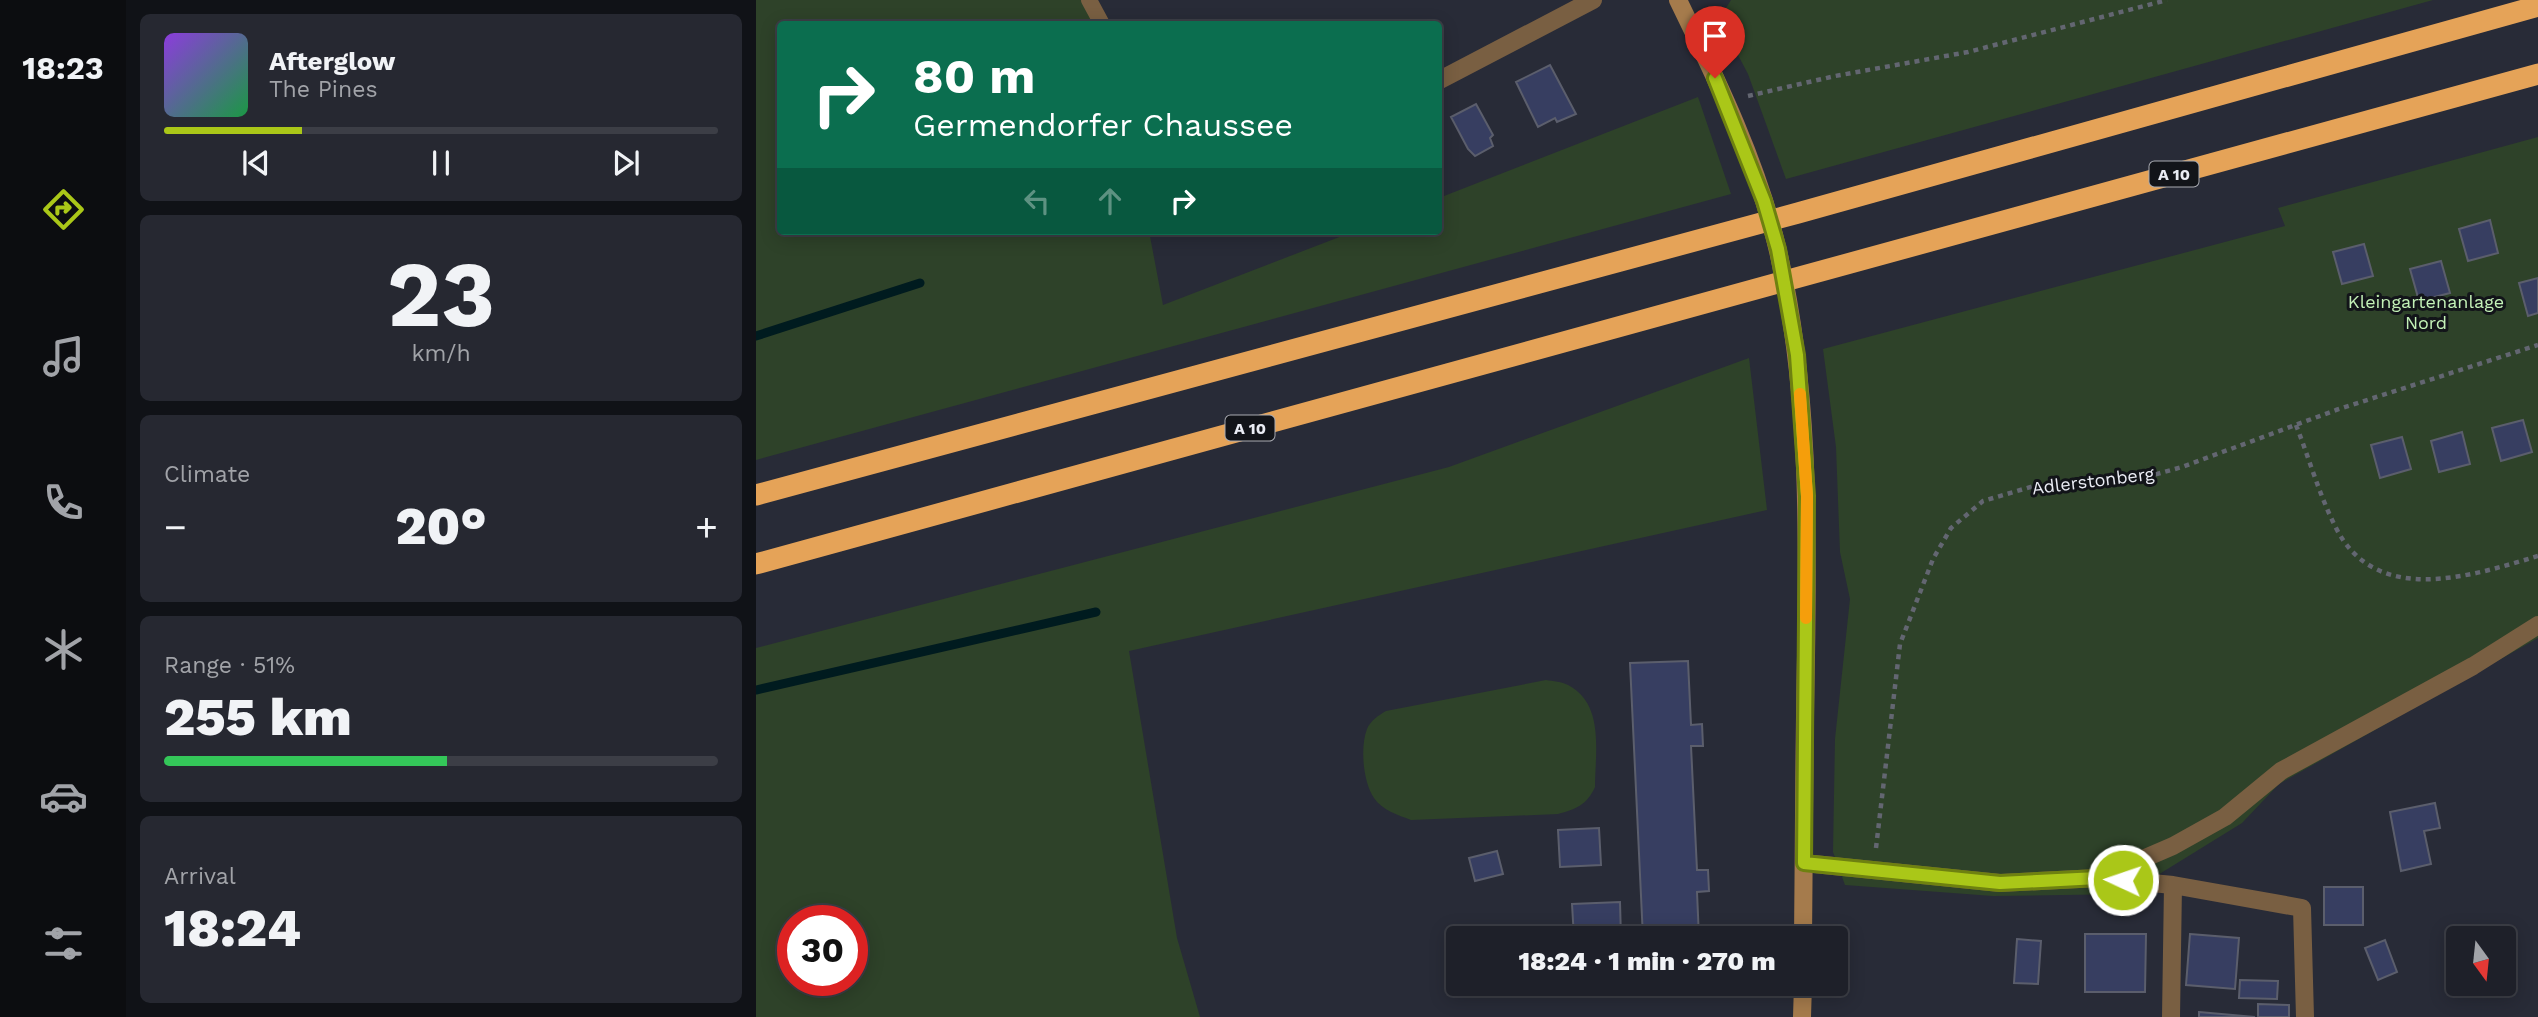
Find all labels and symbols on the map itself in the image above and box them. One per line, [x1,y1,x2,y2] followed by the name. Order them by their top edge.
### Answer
[1685,6,1745,78] pin
[2150,162,2198,186] road number: A 10
[2348,291,2504,333] park label: Kleingartenanlage Nord
[1226,416,1274,440] road number: A 10
[2031,463,2156,498] street label: Adlerstonberg
[2086,843,2160,917] position arrow
[777,905,868,996] speed limit sign: 30
[2446,926,2516,996] north arrow

